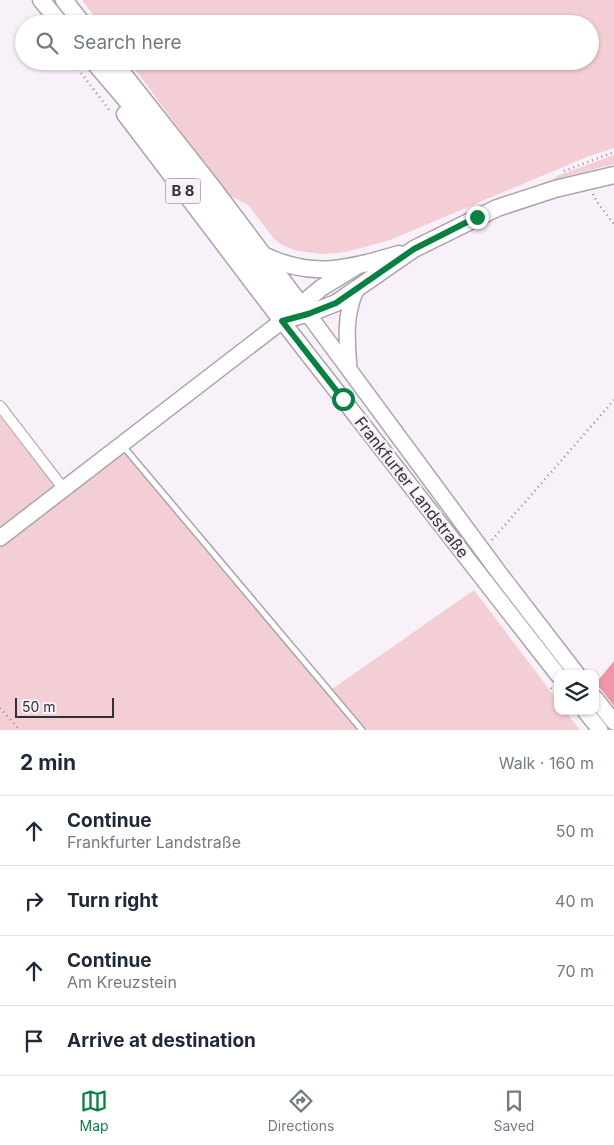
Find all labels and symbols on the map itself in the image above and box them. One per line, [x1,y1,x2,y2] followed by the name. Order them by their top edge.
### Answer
[166,178,200,204] road number: B 8
[466,206,489,229] route end
[332,388,355,411] route start
[351,412,473,562] street label: Frankfurter Landstraße
[15,695,114,718] scale bar

